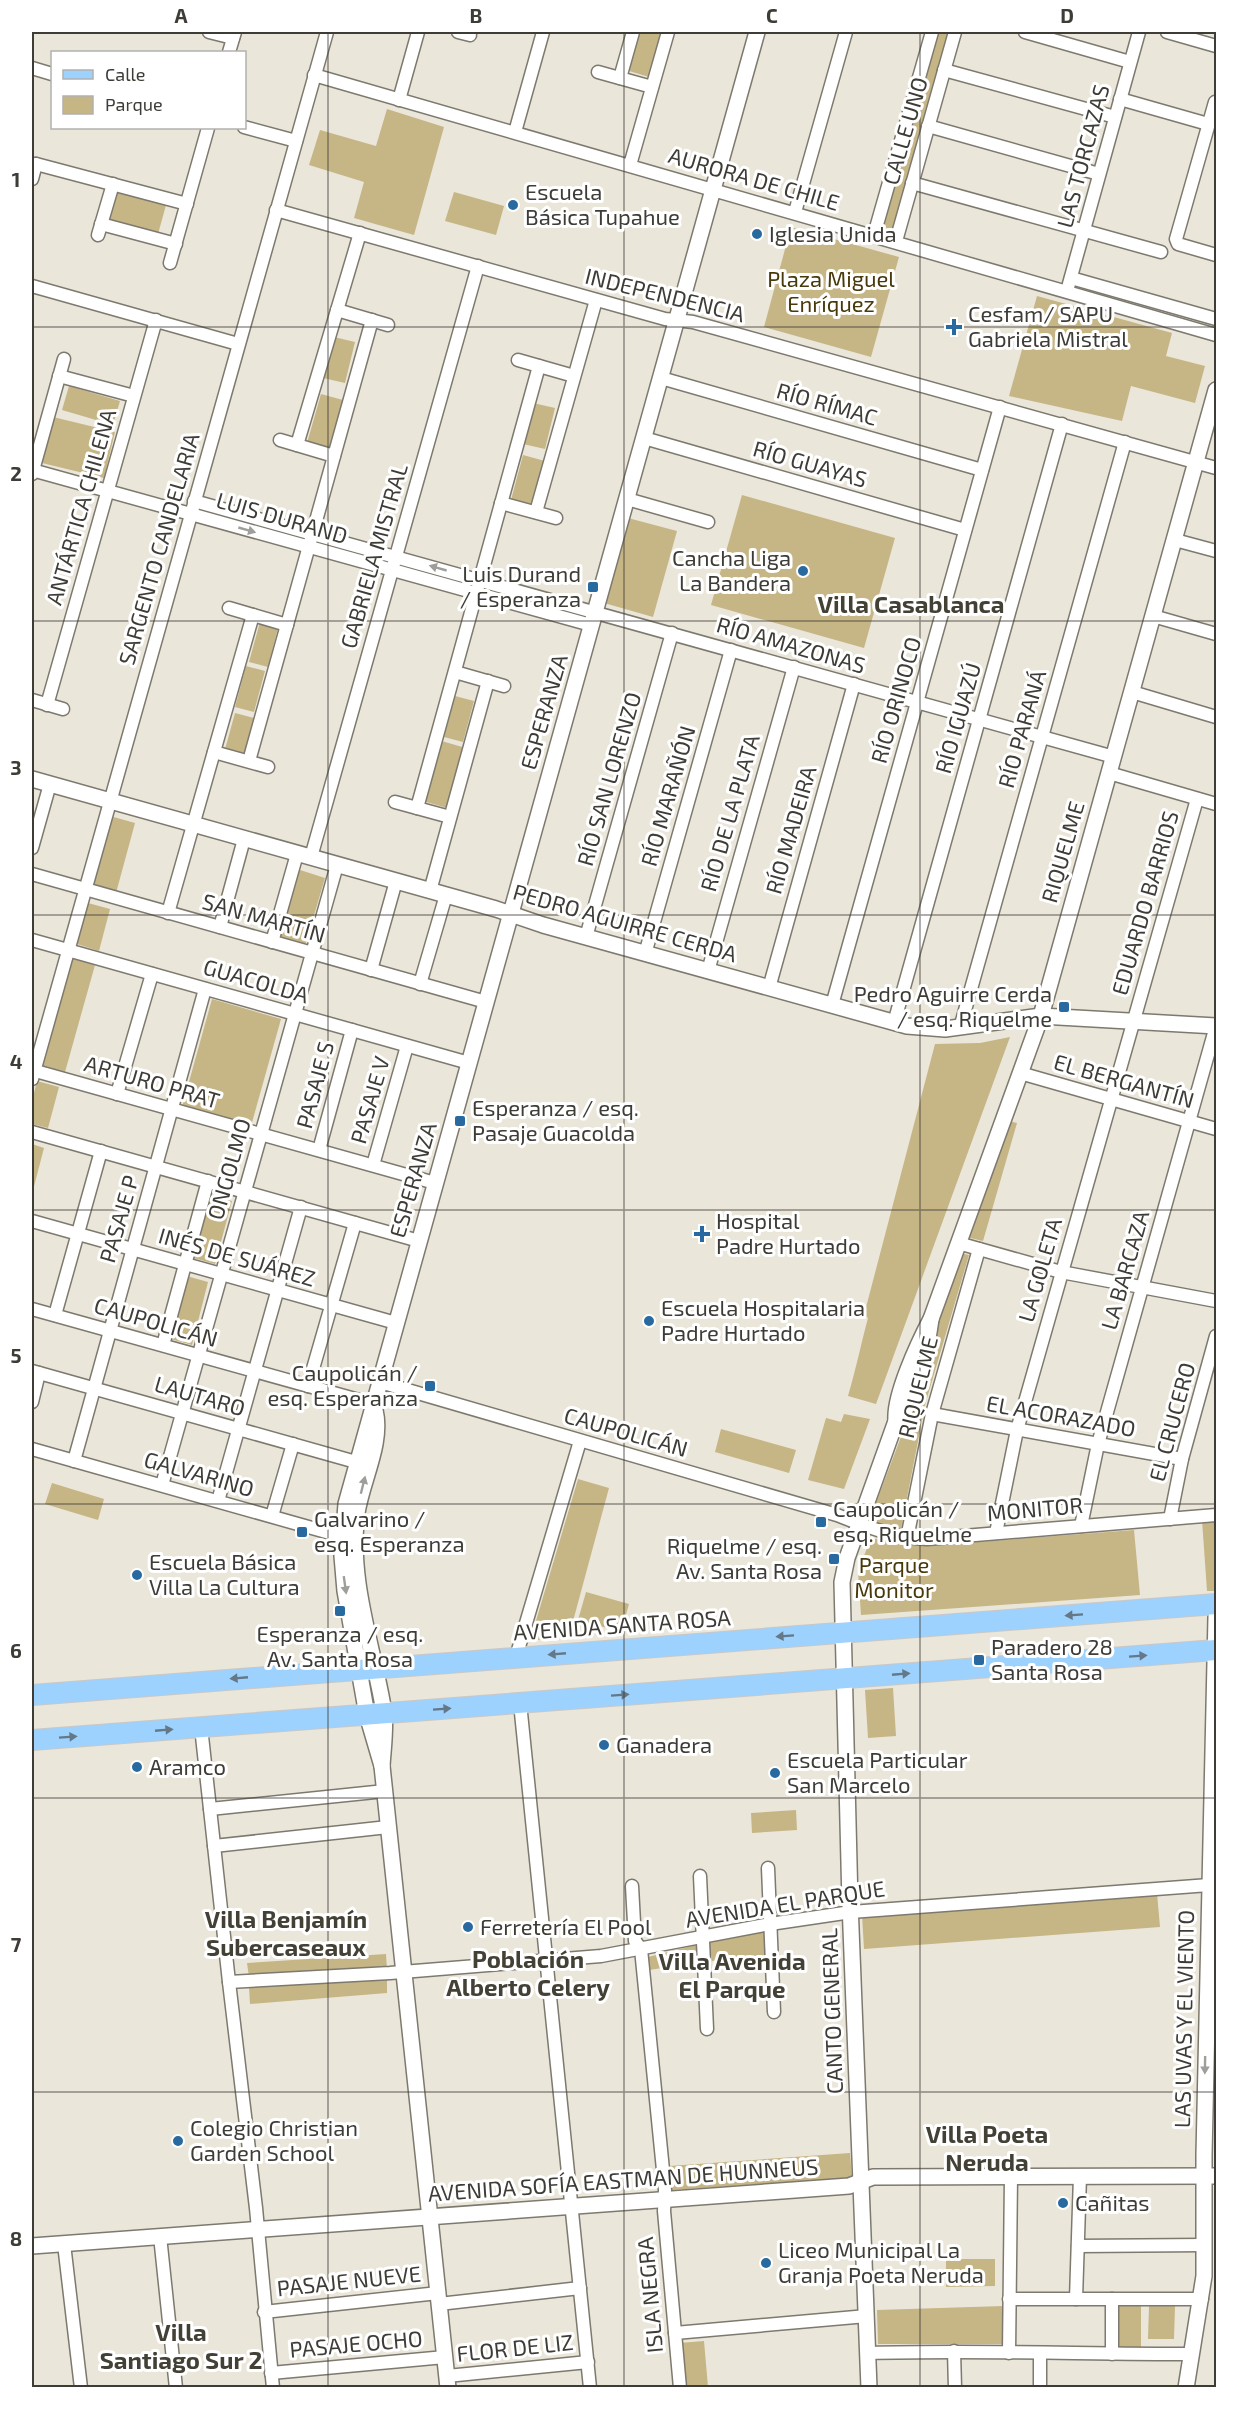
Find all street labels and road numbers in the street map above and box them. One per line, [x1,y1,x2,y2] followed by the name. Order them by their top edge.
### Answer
[876,74,932,188] street label: CALLE UNO
[1050,81,1114,230] street label: LAS TORCAZAS
[666,141,843,215] street label: AURORA DE CHILE
[583,262,748,326] street label: INDEPENDENCIA
[774,376,881,430] street label: RÍO RÍMAC
[40,405,121,608] street label: ANTÁRTICA CHILENA
[112,429,204,668] street label: SARGENTO CANDELARIA
[750,434,870,492] street label: RÍO GUAYAS
[334,460,412,651] street label: GABRIELA MISTRAL
[214,486,351,548] street label: LUIS DURAND
[714,610,869,678] street label: RÍO AMAZONAS
[865,634,925,766] street label: RÍO ORINOCO
[514,651,572,772] street label: ESPERANZA
[929,659,985,776] street label: RÍO IGUAZÚ
[992,667,1050,791] street label: RÍO PARANÁ
[571,689,645,869] street label: RÍO SAN LORENZO
[635,722,700,869] street label: RÍO MARAÑÓN
[694,731,764,894] street label: RÍO DE LA PLATA
[759,762,821,897] street label: RÍO MADEIRA
[1035,798,1090,906] street label: RIQUELME
[1105,808,1183,998] street label: EDUARDO BARRIOS
[510,878,740,967] street label: PEDRO AGUIRRE CERDA
[200,887,329,947] street label: SAN MARTÍN
[201,953,312,1008] street label: GUACOLDA
[290,1038,338,1131] street label: PASAJE S
[1051,1048,1197,1112] street label: EL BERGANTÍN
[82,1049,223,1113] street label: ARTURO PRAT
[344,1053,394,1146] street label: PASAJE V
[201,1115,255,1222] street label: ONGOLMO
[383,1119,441,1240] street label: ESPERANZA
[93,1172,143,1265] street label: PASAJE P
[1095,1207,1154,1332] street label: LA BARCAZA
[1012,1215,1066,1325] street label: LA GOLETA
[156,1221,319,1291] street label: INÉS DE SUÁREZ
[92,1291,221,1351] street label: CAUPOLICÁN
[892,1333,943,1441] street label: RIQUELME
[1143,1359,1199,1484] street label: EL CRUCERO
[152,1370,249,1420] street label: LAUTARO
[985,1389,1138,1441] street label: EL ACORAZADO
[562,1401,691,1461] street label: CAUPOLICÁN
[141,1445,257,1501] street label: GALVARINO
[986,1491,1084,1525] street label: MONITOR
[512,1603,732,1645] street label: AVENIDA SANTA ROSA
[683,1874,887,1933] street label: AVENIDA EL PARQUE
[1168,1910,1198,2128] street label: LAS UVAS Y EL VIENTO
[815,1927,847,2095] street label: CANTO GENERAL
[427,2152,819,2206] street label: AVENIDA SOFÍA EASTMAN DE HUNNEUS
[631,2236,667,2354] street label: ISLA NEGRA
[276,2260,422,2301] street label: PASAJE NUEVE
[288,2324,423,2362] street label: PASAJE OCHO
[455,2328,575,2366] street label: FLOR DE LIZ

